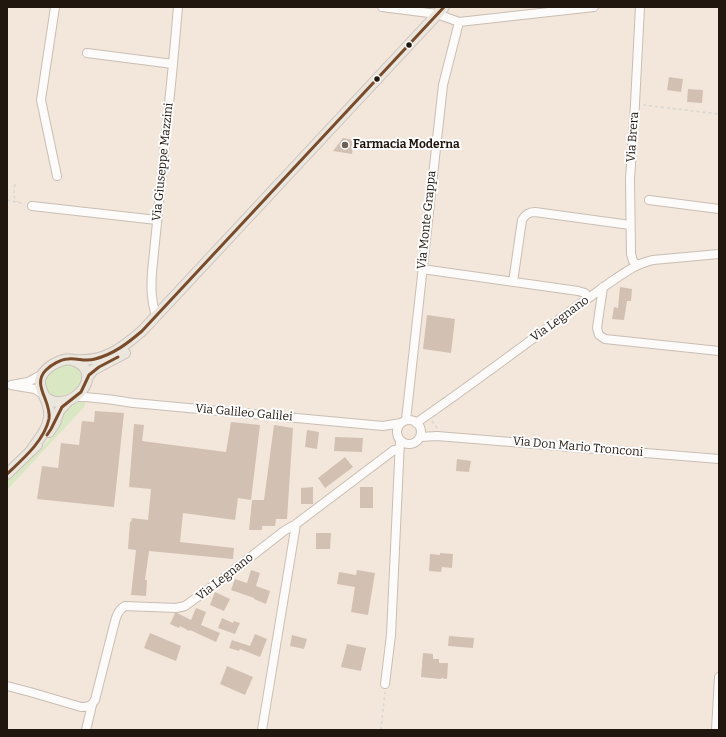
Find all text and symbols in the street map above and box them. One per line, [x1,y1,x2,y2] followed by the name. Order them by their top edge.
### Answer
[404,40,414,50] unlabelled marker
[372,74,382,84] unlabelled marker
[150,102,176,222] street label: Via Giuseppe Mazzini
[624,111,642,163] street label: Via Brera
[353,138,460,152] place label: Farmacia Moderna
[340,140,350,150] marker: Farmacia Moderna
[415,170,439,270] street label: Via Monte Grappa
[528,293,592,345] street label: Via Legnano
[195,402,293,424] street label: Via Galileo Galilei
[512,434,644,460] street label: Via Don Mario Tronconi
[194,550,256,604] street label: Via Legnano

